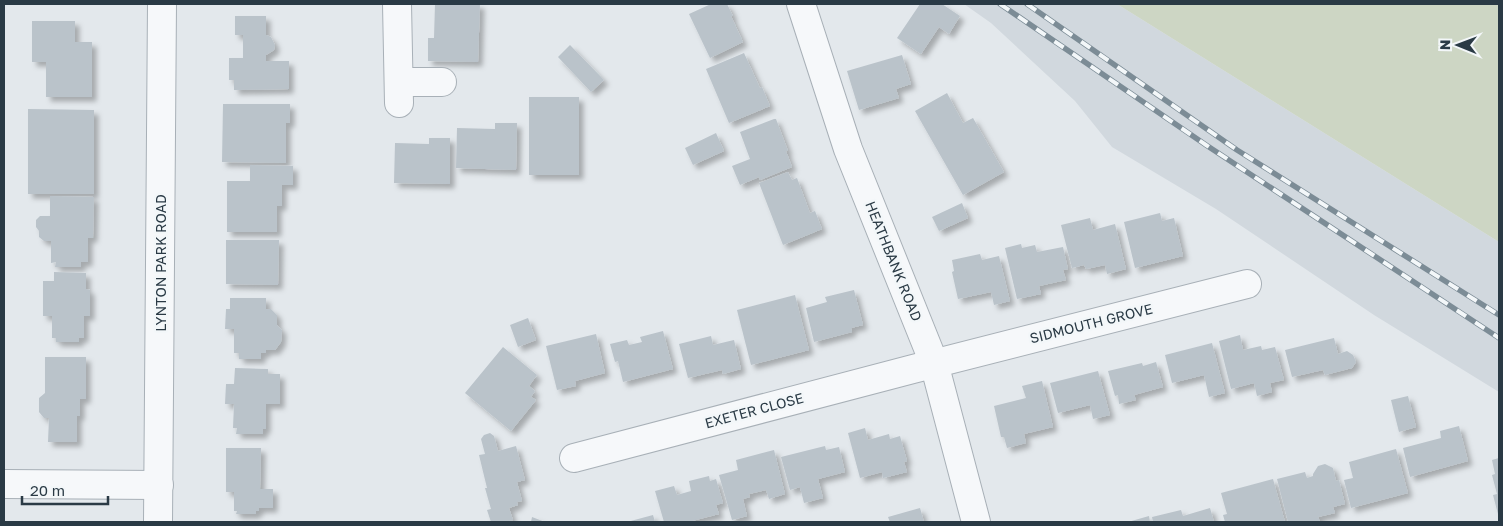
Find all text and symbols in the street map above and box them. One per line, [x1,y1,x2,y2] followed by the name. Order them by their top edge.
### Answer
[1433,20,1483,70] north arrow
[1436,39,1453,50] text: N
[152,194,169,332] street label: LYNTON PARK ROAD
[862,199,926,323] street label: HEATHBANK ROAD
[1028,300,1154,346] street label: SIDMOUTH GROVE
[703,389,805,431] street label: EXETER CLOSE
[22,474,109,506] scale bar
[30,481,65,499] text: 20 m

